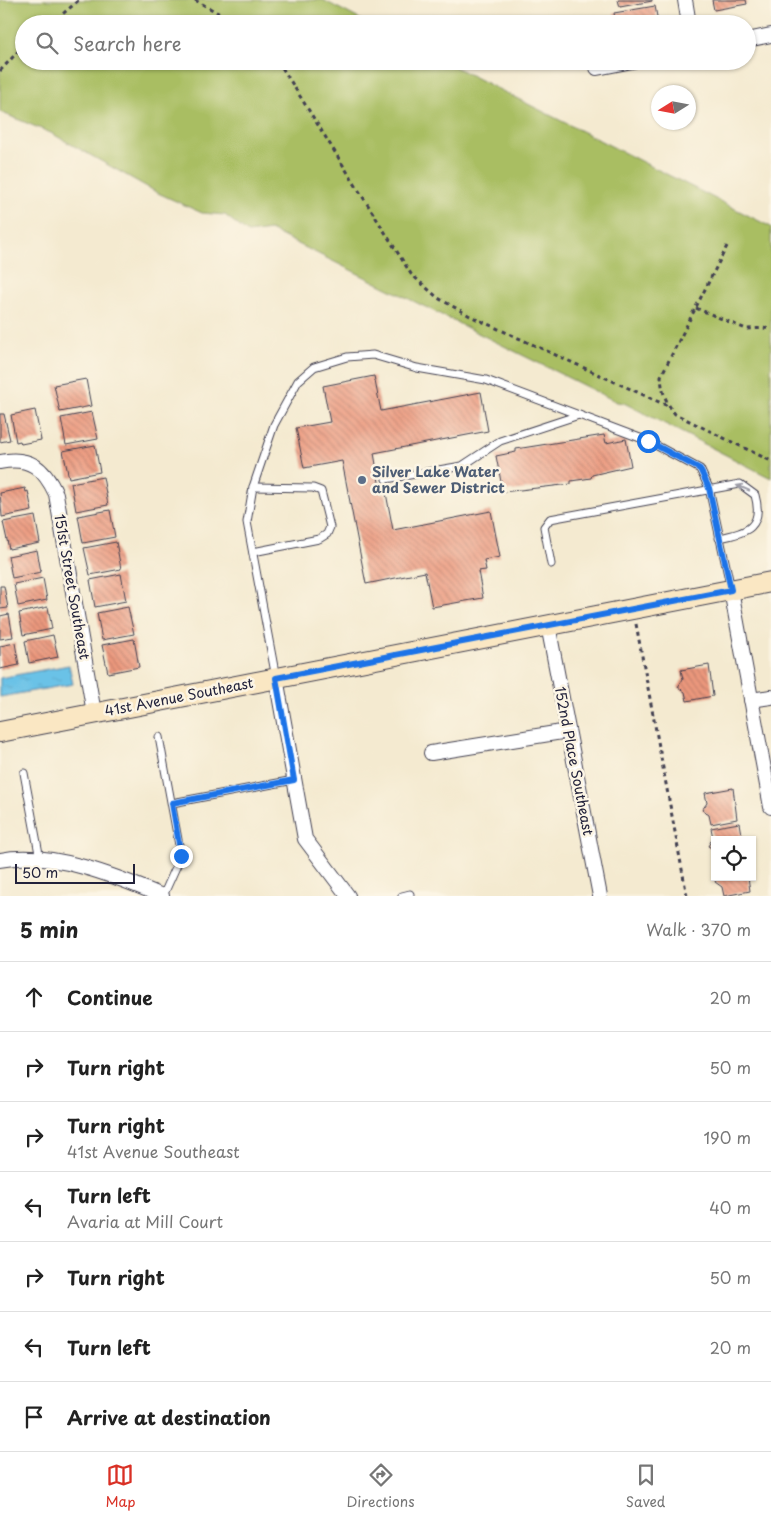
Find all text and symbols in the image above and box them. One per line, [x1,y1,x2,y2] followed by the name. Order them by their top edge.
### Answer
[15,15,756,70] search box
[33,29,61,57] icon: search
[73,29,182,57] text: Search here
[651,85,696,130] north arrow
[637,430,660,453] route start
[372,461,505,498] place label: Silver Lake Water and Sewer District
[356,474,368,486] marker: Silver Lake Water and Sewer District
[736,483,750,491] one-way arrow
[49,513,96,662] street label: 151st Street Southeast
[103,672,255,721] street label: 41st Avenue Southeast
[550,685,599,838] street label: 152nd Place Southeast
[711,836,756,881] map controls
[711,836,756,881] button: locate
[170,845,193,868] route end
[15,861,135,884] scale bar
[22,862,58,883] text: 50 m
[20,913,78,945] text: 5 min
[646,917,751,941] text: Walk · 370 m
[20,983,48,1011] icon: ahead
[67,983,153,1011] text: Continue
[710,985,751,1009] text: 20 m
[20,1053,48,1081] icon: right
[67,1053,165,1081] text: Turn right
[710,1055,751,1079] text: 50 m
[67,1111,165,1139] text: Turn right
[20,1123,48,1151] icon: right
[703,1125,751,1149] text: 190 m
[67,1139,240,1163] text: 41st Avenue Southeast
[67,1181,151,1209] text: Turn left
[20,1193,48,1221] icon: left
[709,1195,751,1219] text: 40 m
[67,1209,223,1233] text: Avaria at Mill Court
[20,1263,48,1291] icon: right
[67,1263,165,1291] text: Turn right
[710,1265,751,1289] text: 50 m
[20,1333,48,1361] icon: left
[67,1333,151,1361] text: Turn left
[710,1335,751,1359] text: 20 m
[20,1403,48,1431] icon: arrive
[67,1403,271,1431] text: Arrive at destination
[106,1461,135,1512] tab: Map
[347,1461,415,1512] tab: Directions
[626,1461,665,1512] tab: Saved

